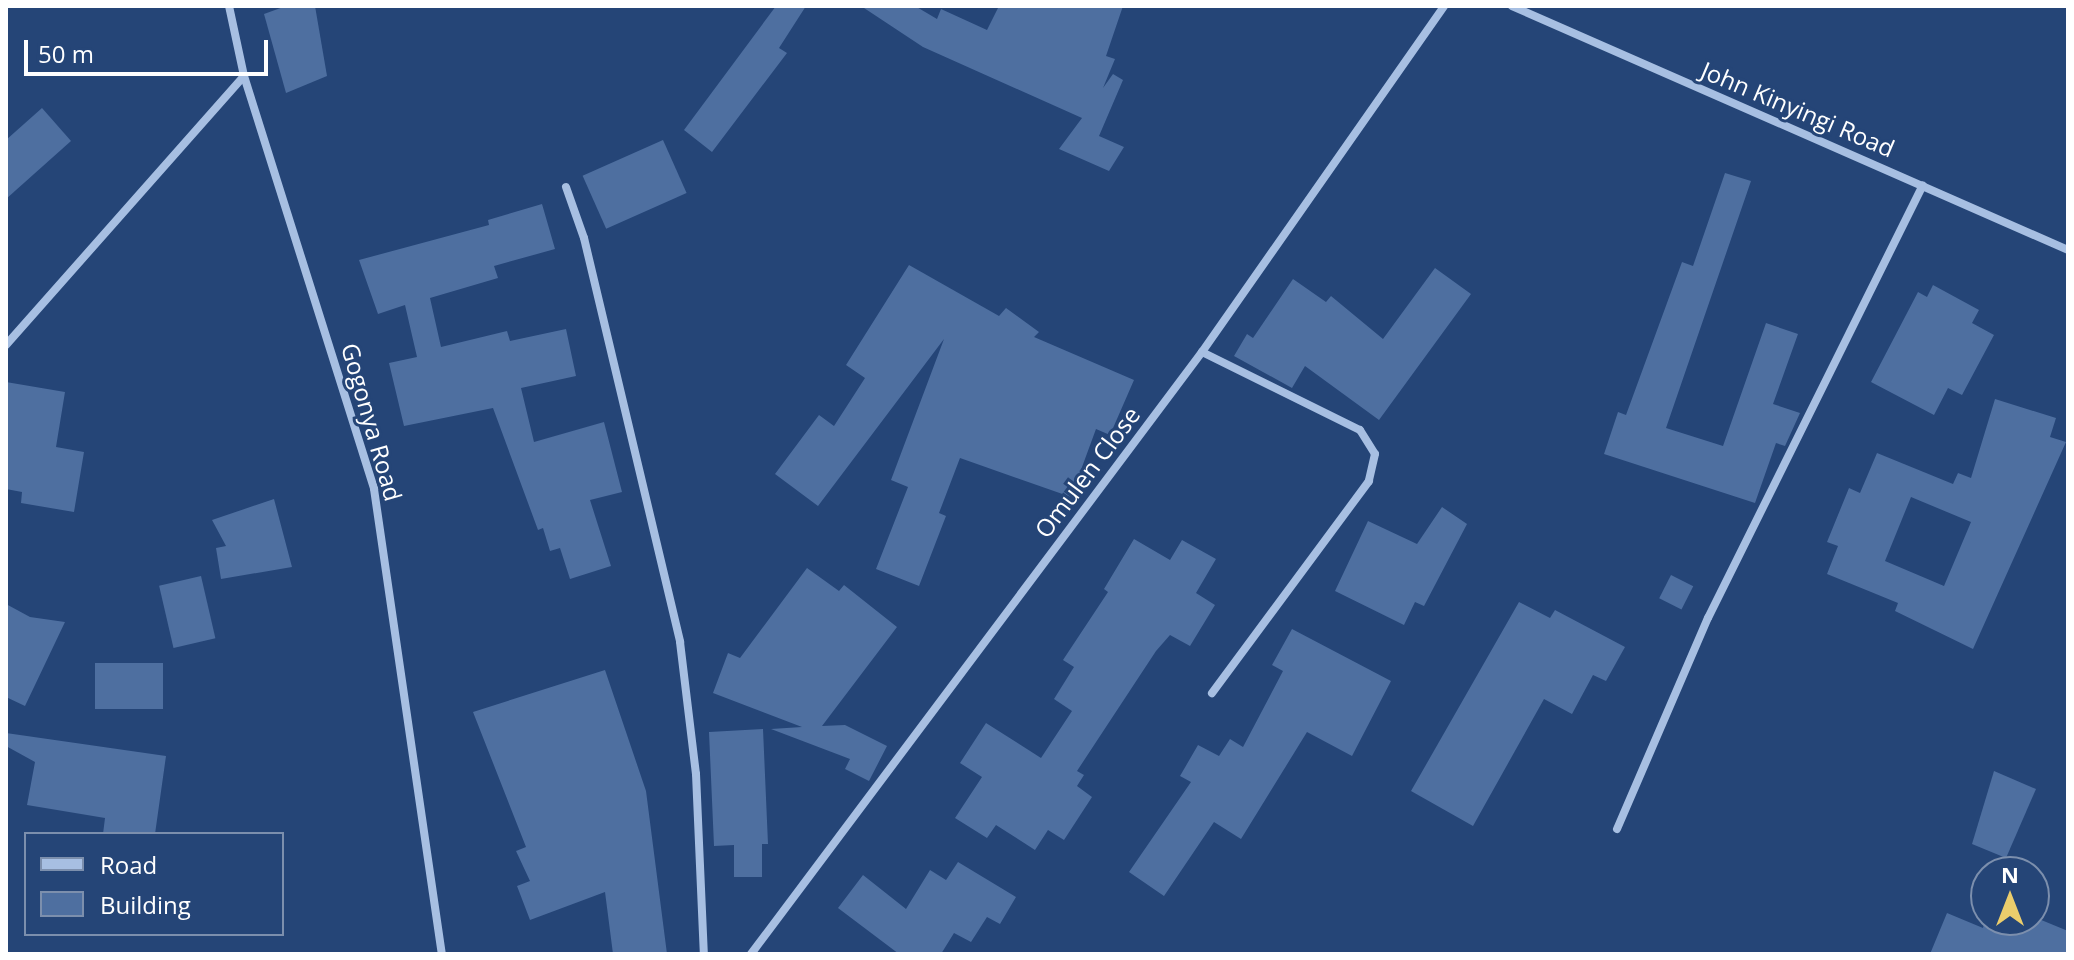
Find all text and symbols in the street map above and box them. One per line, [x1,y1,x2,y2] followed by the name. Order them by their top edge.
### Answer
[28,24,272,74] scale bar
[38,37,94,70] text: 50 m
[1697,55,1899,163] street label: John Kinyingi Road
[336,340,408,504] street label: Gogonya Road
[1028,401,1146,543] street label: Omulen Close
[24,832,284,936] legend
[100,848,157,881] text: Road
[1970,856,2050,936] north arrow
[2001,859,2019,889] text: N
[100,888,191,921] text: Building

